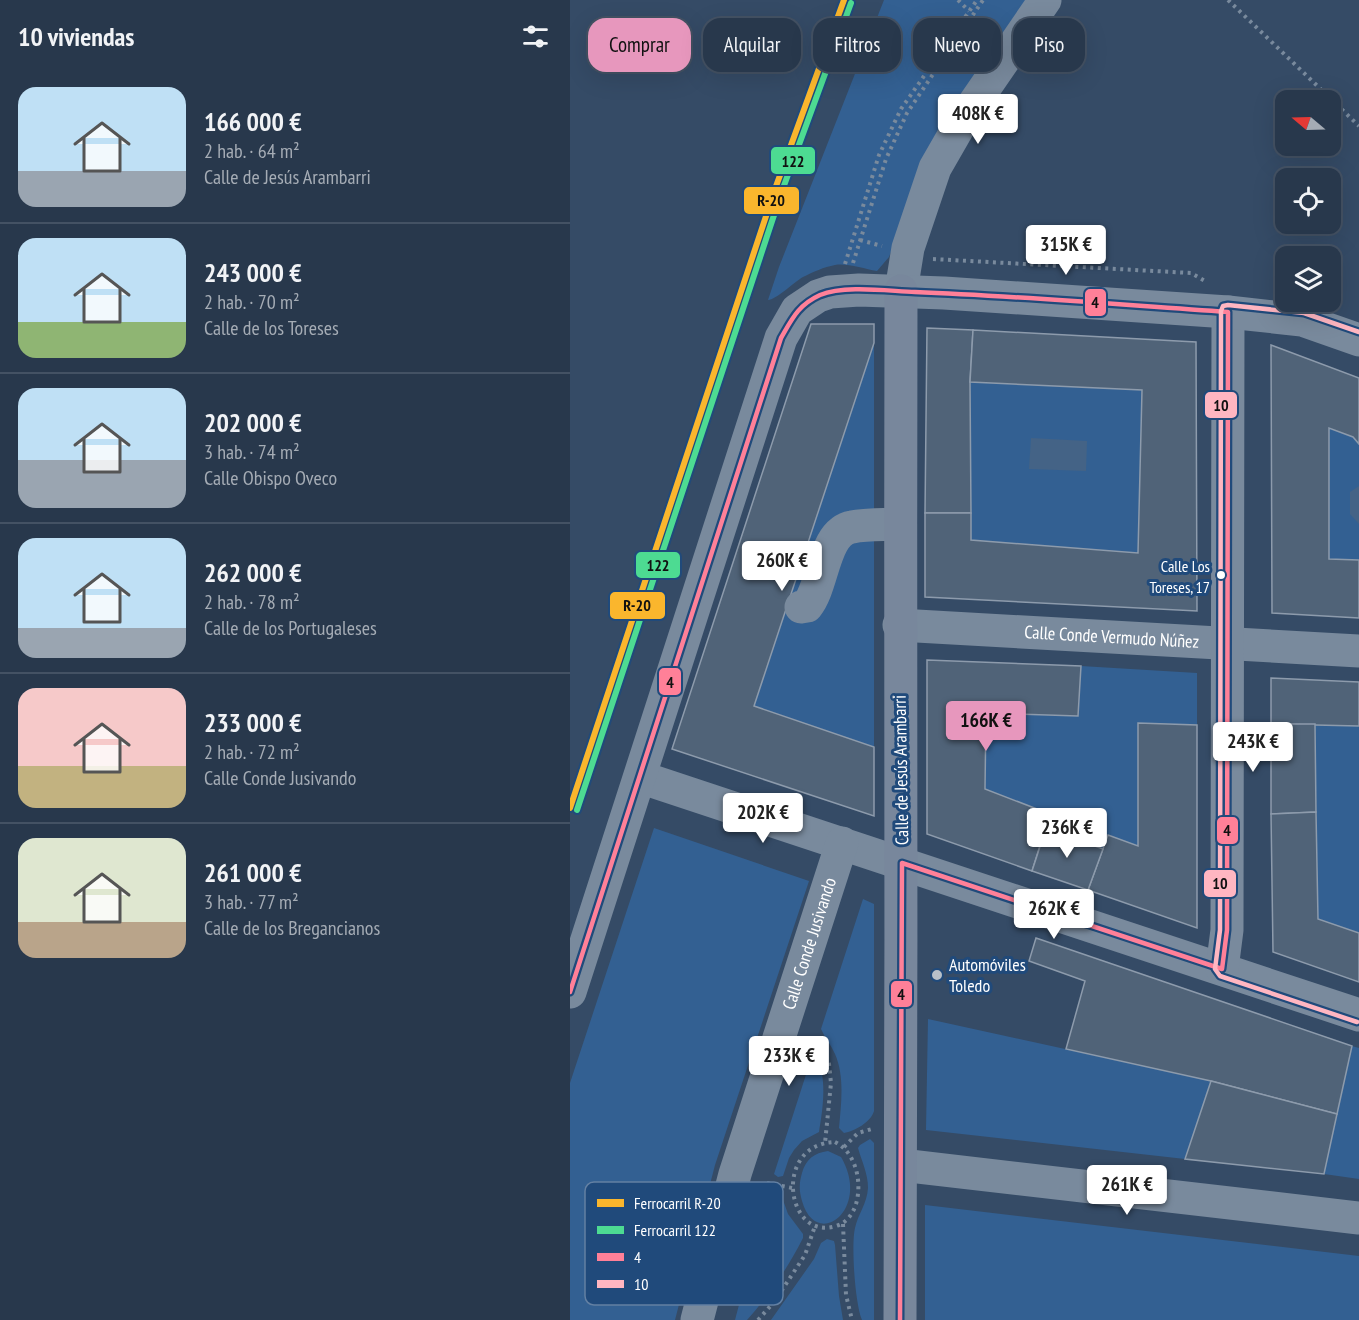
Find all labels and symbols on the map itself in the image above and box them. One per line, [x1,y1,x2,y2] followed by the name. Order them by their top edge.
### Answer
[1275,90,1341,156] north arrow
[929,94,1027,145] pin: 408K €
[770,146,816,175] line badge: 122
[782,151,804,171] text: 122
[743,186,800,215] line badge: R-20
[757,190,785,210] text: R-20
[1017,225,1115,276] pin: 315K €
[1084,288,1107,317] line badge: 4
[1091,292,1099,312] text: 4
[1204,391,1238,419] line badge: 10
[1213,395,1229,415] text: 10
[733,541,831,592] pin: 260K €
[635,551,681,579] line badge: 122
[647,555,669,575] text: 122
[1149,556,1210,597] place label: Calle Los Toreses, 17
[1215,569,1227,581] marker: Calle Los Toreses, 17
[609,591,666,620] line badge: R-20
[623,595,651,615] text: R-20
[1024,620,1200,653] street label: Calle Conde Vermudo Núñez
[658,667,682,696] line badge: 4
[666,672,674,692] text: 4
[888,695,913,845] street label: Calle de Jesús Arambarri
[937,701,1035,752] pin: 166K €
[1204,722,1302,773] pin: 243K €
[714,793,812,844] pin: 202K €
[1018,808,1116,859] pin: 236K €
[1216,816,1239,845] line badge: 4
[1223,820,1231,840] text: 4
[1203,869,1237,898] line badge: 10
[1212,873,1228,893] text: 10
[777,874,841,1012] street label: Calle Conde Jusivando
[1005,889,1103,940] pin: 262K €
[949,953,1026,997] place label: Automóviles Toledo
[930,968,944,982] marker: Automóviles Toledo
[890,980,913,1008] line badge: 4
[897,984,905,1004] text: 4
[740,1036,838,1087] pin: 233K €
[1078,1165,1176,1216] pin: 261K €
[585,1182,783,1305] legend
[634,1193,721,1213] text: Ferrocarril R-20
[634,1220,716,1240] text: Ferrocarril 122
[634,1247,641,1267] text: 4
[634,1274,648,1294] text: 10

